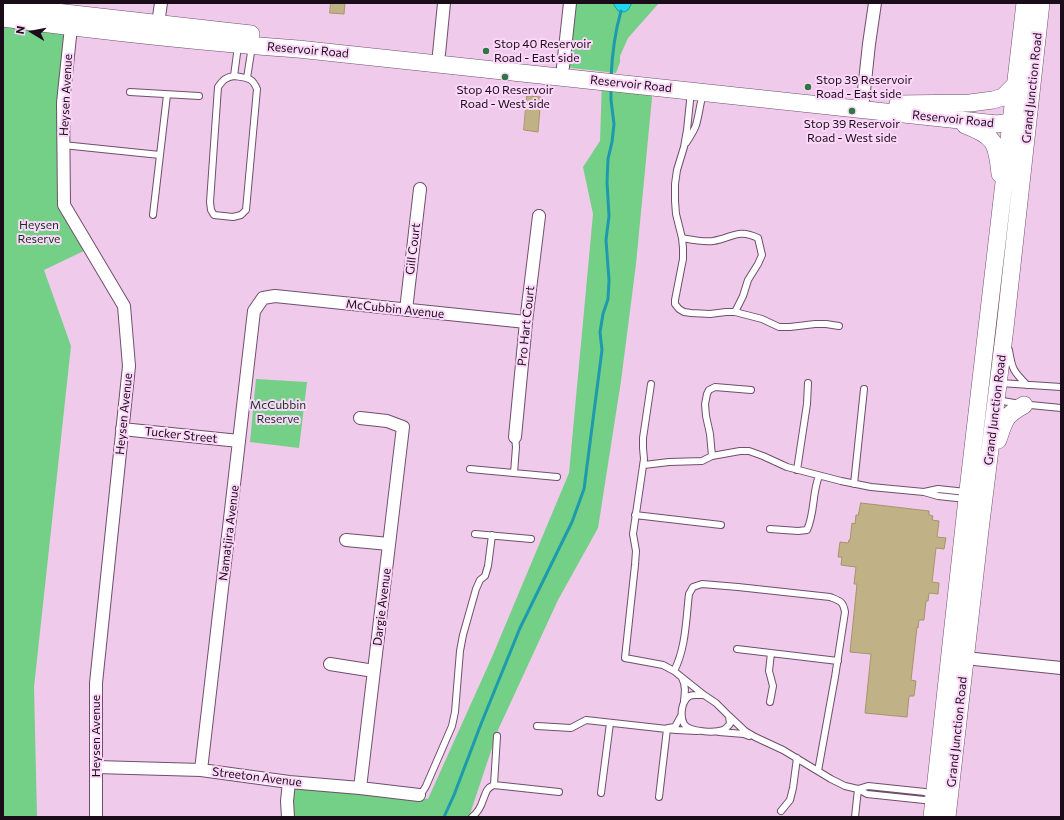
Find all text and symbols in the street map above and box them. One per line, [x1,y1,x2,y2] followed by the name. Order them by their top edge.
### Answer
[12,12,52,52] north arrow
[13,25,27,35] text: N
[1019,32,1045,144] street label: Grand Junction Road
[494,37,591,65] place label: Stop 40 Reservoir Road - East side
[267,39,349,61] street label: Reservoir Road
[481,46,491,56] marker: Stop 40 Reservoir Road - East side
[57,54,75,136] street label: Heysen Avenue
[500,72,510,82] marker: Stop 40 Reservoir Road - West side
[590,73,672,95] street label: Reservoir Road
[816,73,912,101] place label: Stop 39 Reservoir Road - East side
[803,82,813,92] marker: Stop 39 Reservoir Road - East side
[456,83,554,111] place label: Stop 40 Reservoir Road - West side
[847,106,857,116] marker: Stop 39 Reservoir Road - West side
[912,108,994,130] street label: Reservoir Road
[804,117,900,145] place label: Stop 39 Reservoir Road - West side
[18,218,60,246] park label: Heysen Reserve
[403,222,423,276] street label: Gill Court
[515,285,537,367] street label: Pro Hart Court
[345,297,445,321] street label: McCubbin Avenue
[981,354,1009,466] street label: Grand Junction Road
[113,372,135,456] street label: Heysen Avenue
[250,398,306,426] park label: McCubbin Reserve
[144,424,218,446] street label: Tucker Street
[216,484,242,582] street label: Namatjira Avenue
[370,567,394,647] street label: Dargie Avenue
[944,676,970,788] street label: Grand Junction Road
[89,695,103,777] street label: Heysen Avenue
[211,764,303,790] street label: Streeton Avenue

